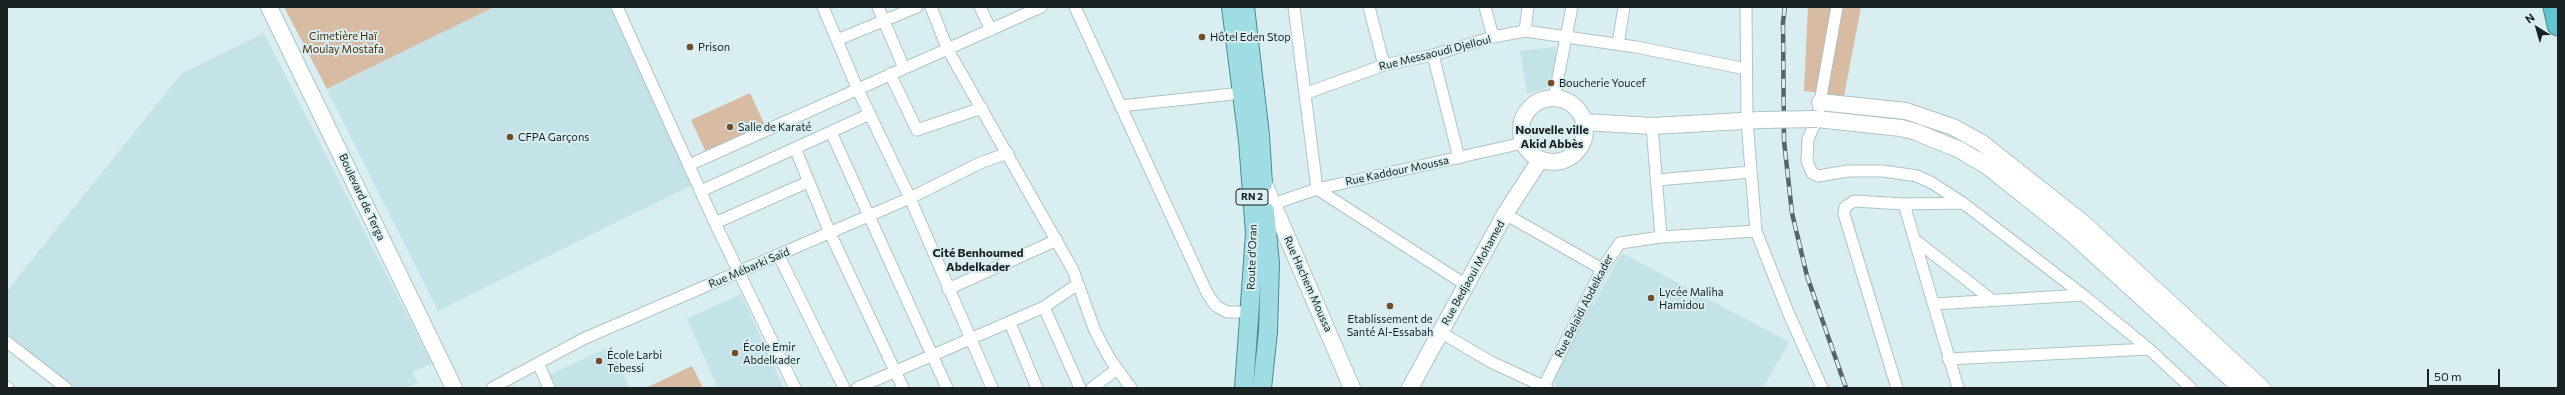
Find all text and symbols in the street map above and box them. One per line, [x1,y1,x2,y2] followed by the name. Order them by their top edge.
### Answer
[2517,8,2557,48] north arrow
[2522,10,2537,26] text: N
[302,29,384,55] park label: Cimetière Haï Moulay Mostafa
[1210,30,1291,44] place label: Hôtel Eden Stop
[1197,32,1207,42] marker: Hôtel Eden Stop
[1378,33,1492,73] street label: Rue Messaoudi Djelloul
[698,40,730,54] place label: Prison
[685,42,695,52] marker: Prison
[1559,76,1646,90] place label: Boucherie Youcef
[1546,78,1556,88] marker: Boucherie Youcef
[738,120,811,134] place label: Salle de Karaté
[725,122,735,132] marker: Salle de Karaté
[1515,123,1589,151] district label: Nouvelle ville Akid Abbès
[518,130,589,144] place label: CFPA Garçons
[505,132,515,142] marker: CFPA Garçons
[336,151,388,243] street label: Boulevard de Terga
[1344,154,1450,188] street label: Rue Kaddour Moussa
[1236,189,1268,205] road number: RN 2
[1439,218,1507,328] street label: Rue Bedjaoui Mohamed
[1244,224,1260,290] street label: Route d'Oran
[1281,234,1335,334] street label: Rue Hachem Moussa
[707,245,791,291] street label: Rue Mébarki Saïd
[932,246,1024,274] district label: Cité Benhoumed Abdelkader
[1552,252,1616,360] street label: Rue Belaïdi Abdelkader
[1659,285,1723,311] place label: Lycée Maliha Hamidou
[1646,293,1656,303] marker: Lycée Maliha Hamidou
[1385,301,1395,311] marker: Etablissement de Santé Al-Essabah
[1347,312,1433,338] place label: Etablissement de Santé Al-Essabah
[743,340,800,366] place label: École Emir Abdelkader
[607,348,662,374] place label: École Larbi Tebessi
[730,348,740,358] marker: École Emir Abdelkader
[594,356,604,366] marker: École Larbi Tebessi
[2429,361,2502,387] scale bar
[2434,369,2462,383] text: 50 m

